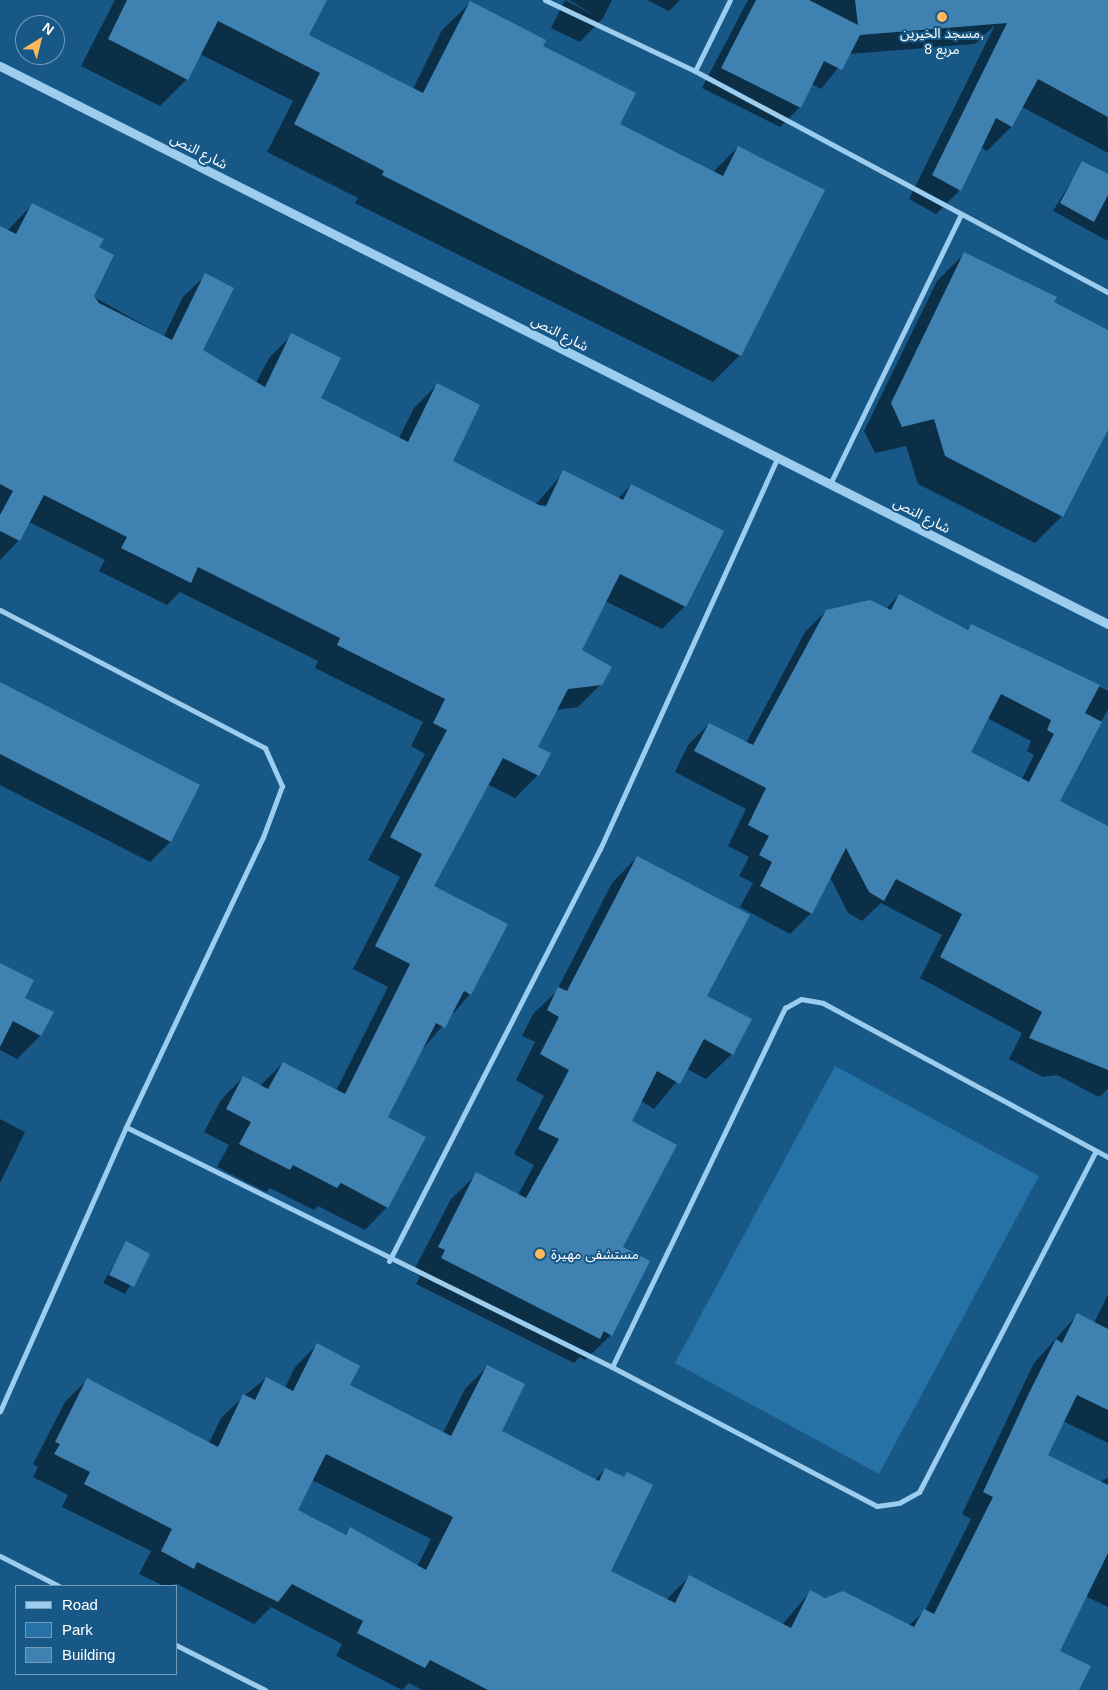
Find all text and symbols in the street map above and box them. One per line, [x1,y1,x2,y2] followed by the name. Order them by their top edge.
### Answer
[936,11,948,23] marker: مسجد الخيرين, مربع 8
[15,15,65,65] north arrow
[39,19,57,38] text: N
[900,25,984,58] place label: مسجد الخيرين, مربع 8
[168,129,230,173] street label: شارع النص
[529,311,591,355] street label: شارع النص
[891,493,953,537] street label: شارع النص
[551,1246,639,1262] place label: مستشفى مهيرة
[533,1247,547,1261] marker: مستشفى مهيرة
[15,1585,178,1675] legend
[62,1596,98,1613] text: Road
[62,1621,93,1638] text: Park
[62,1646,115,1663] text: Building

